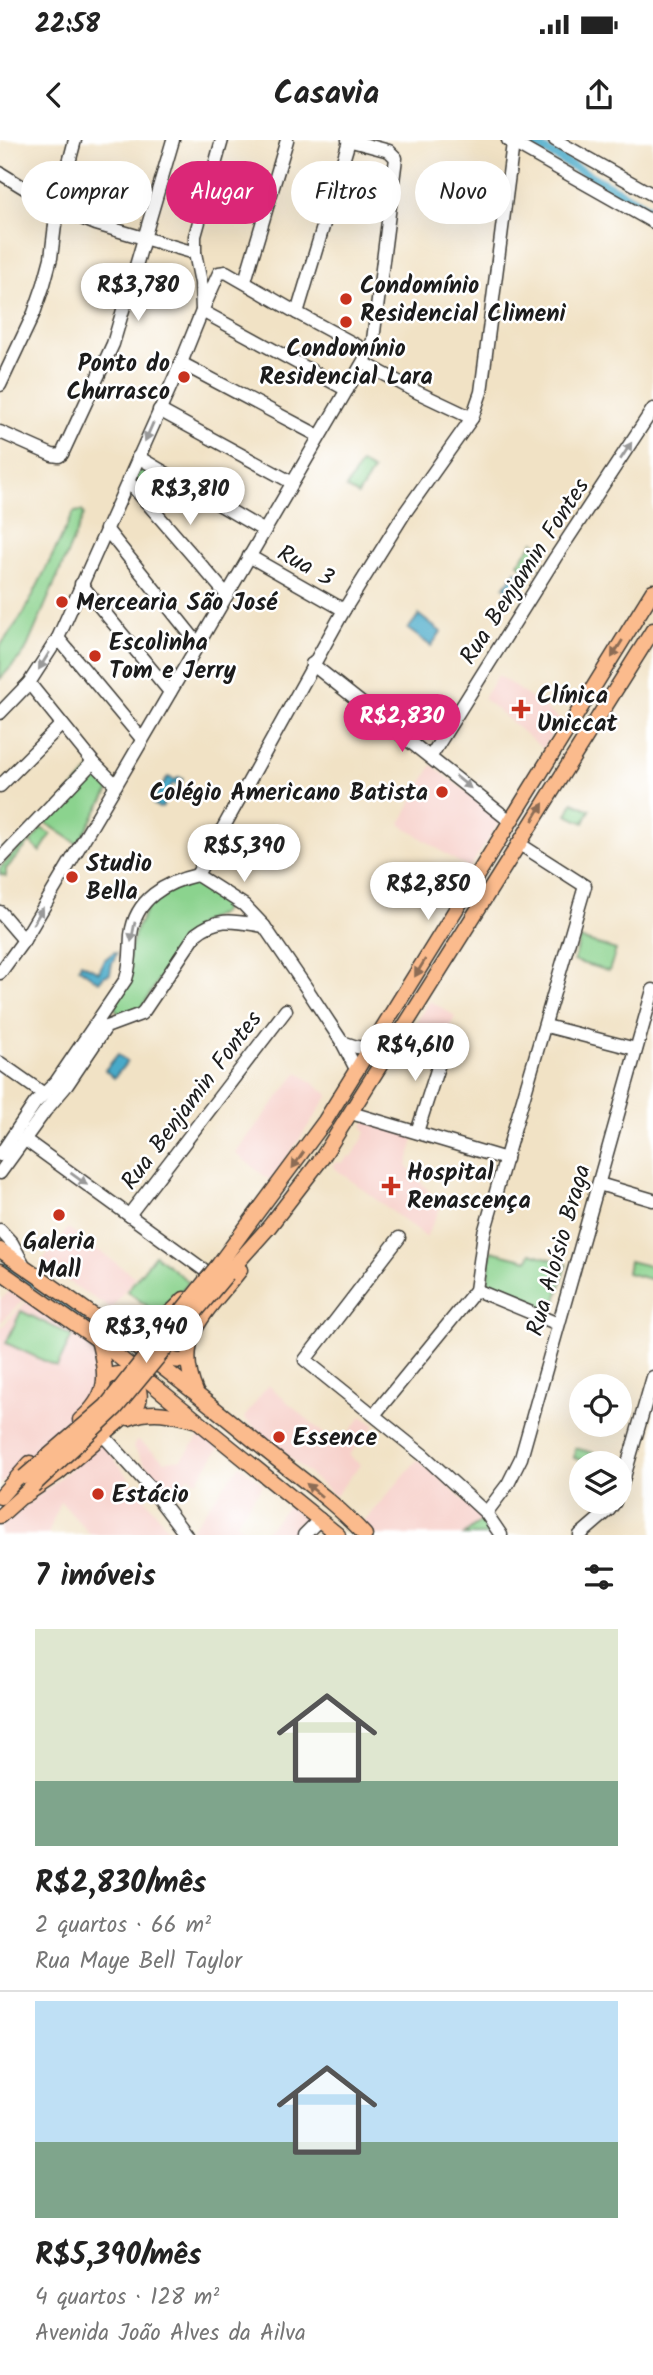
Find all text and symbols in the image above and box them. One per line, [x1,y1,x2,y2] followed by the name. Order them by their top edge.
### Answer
[35,4,100,46] text: 22:58
[274,69,379,120] text: Casavia
[35,76,73,114] icon: back
[580,76,618,114] icon: share
[21,161,152,224] chip: Comprar
[166,161,277,224] chip: Alugar
[291,161,401,224] chip: Filtros
[415,161,511,224] chip: Novo
[73,264,203,323] pin: R$3,780
[360,267,566,334] place label: Condomínio Residencial Climeni
[97,268,179,304] text: R$3,780
[338,291,354,307] marker: Condomínio Residencial Climeni
[338,314,354,330] marker: Condomínio Residencial Lara
[259,330,433,397] place label: Condomínio Residencial Lara
[67,345,170,412] place label: Ponto do Churrasco
[176,369,192,385] marker: Ponto do Churrasco
[143,422,154,443] one-way arrow
[620,441,633,461] one-way arrow
[125,468,255,527] pin: R$3,810
[450,470,601,673] street label: Rua Benjamin Fontes
[151,472,229,508] text: R$3,810
[270,535,341,598] street label: Rua 3
[76,584,278,623] place label: Mercearia São José
[54,594,70,610] marker: Mercearia São José
[109,624,237,691] place label: Escolinha Tom e Jerry
[611,640,624,659] one-way arrow
[87,648,103,664] marker: Escolinha Tom e Jerry
[37,651,50,671] one-way arrow
[537,677,619,744] place label: Clínica Uniccat
[337,694,467,754] pin: R$2,830
[360,699,444,735] text: R$2,830
[511,699,531,719] marker: Clínica Uniccat
[150,774,428,813] place label: Colégio Americano Batista
[454,774,471,789] one-way arrow
[434,784,450,800] marker: Colégio Americano Batista
[532,802,545,821] one-way arrow
[179,824,309,884] pin: R$5,390
[203,829,285,865] text: R$5,390
[86,845,152,912] place label: Studio Bella
[363,862,493,922] pin: R$2,850
[386,867,470,903] text: R$2,850
[64,869,80,885] marker: Studio Bella
[31,906,44,925] one-way arrow
[127,921,138,943] one-way arrow
[414,958,427,977] one-way arrow
[111,1003,273,1199] street label: Rua Benjamin Fontes
[350,1024,480,1083] pin: R$4,610
[376,1028,454,1064] text: R$4,610
[291,1151,305,1169] one-way arrow
[407,1154,531,1221] place label: Hospital Renascença
[516,1160,603,1341] street label: Rua Aloísio Braga
[70,1172,88,1186] one-way arrow
[381,1176,401,1196] marker: Hospital Renascença
[51,1207,67,1223] marker: Galeria Mall
[23,1223,95,1290] place label: Galeria Mall
[81,1306,211,1365] pin: R$3,940
[105,1310,187,1346] text: R$3,940
[569,1374,632,1514] map controls
[569,1374,632,1437] button: locate
[293,1419,377,1458] place label: Essence
[271,1429,287,1445] marker: Essence
[569,1451,632,1514] button: layers
[112,1476,189,1515] place label: Estácio
[305,1483,322,1498] one-way arrow
[90,1486,106,1502] marker: Estácio
[35,1553,156,1601] text: 7 imóveis
[580,1558,618,1596] icon: filters
[264,1675,390,1801] icon: home
[35,1860,206,1908] text: R$2,830/mês
[35,1908,211,1944] text: 2 quartos · 66 m²
[35,1944,242,1980] text: Rua Maye Bell Taylor
[264,2047,390,2173] icon: home
[35,2232,201,2280] text: R$5,390/mês
[35,2280,219,2316] text: 4 quartos · 128 m²
[35,2316,306,2352] text: Avenida João Alves da Ailva

